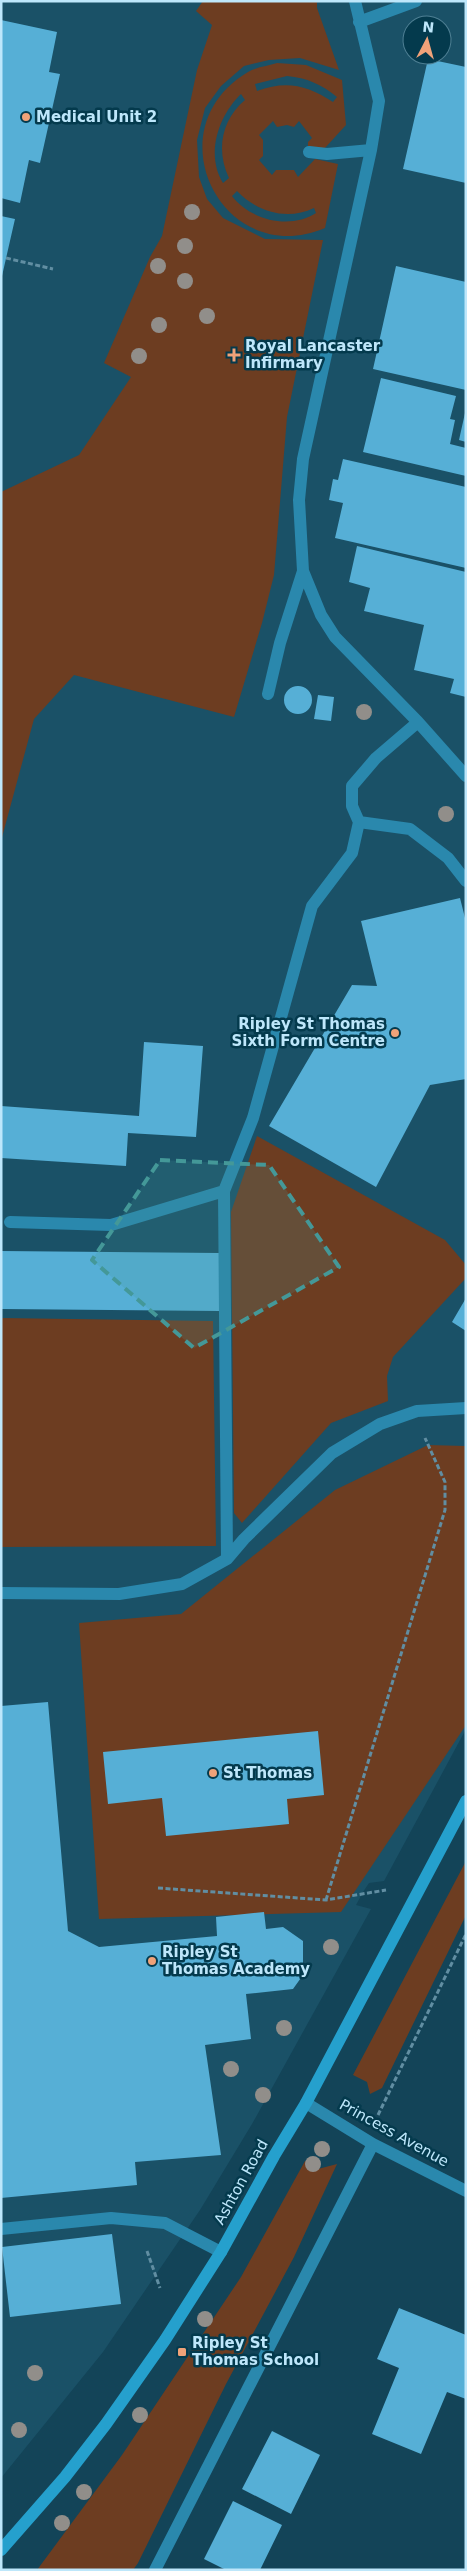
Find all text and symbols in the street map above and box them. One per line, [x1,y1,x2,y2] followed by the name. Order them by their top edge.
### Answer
[402,15,452,65] north arrow
[422,19,435,36] text: N
[36,108,157,126] place label: Medical Unit 2
[20,111,32,123] marker: Medical Unit 2
[245,337,381,372] place label: Royal Lancaster Infirmary
[227,348,241,362] marker: Royal Lancaster Infirmary
[232,1015,385,1050] place label: Ripley St Thomas Sixth Form Centre
[389,1027,401,1039] marker: Ripley St Thomas Sixth Form Centre
[223,1764,312,1782] place label: St Thomas
[207,1767,219,1779] marker: St Thomas
[162,1943,310,1978] place label: Ripley St Thomas Academy
[146,1955,158,1967] marker: Ripley St Thomas Academy
[336,2095,452,2171] street label: Princess Avenue
[210,2136,272,2228] street label: Ashton Road
[192,2334,319,2369] place label: Ripley St Thomas School
[176,2346,188,2358] marker: Ripley St Thomas School

